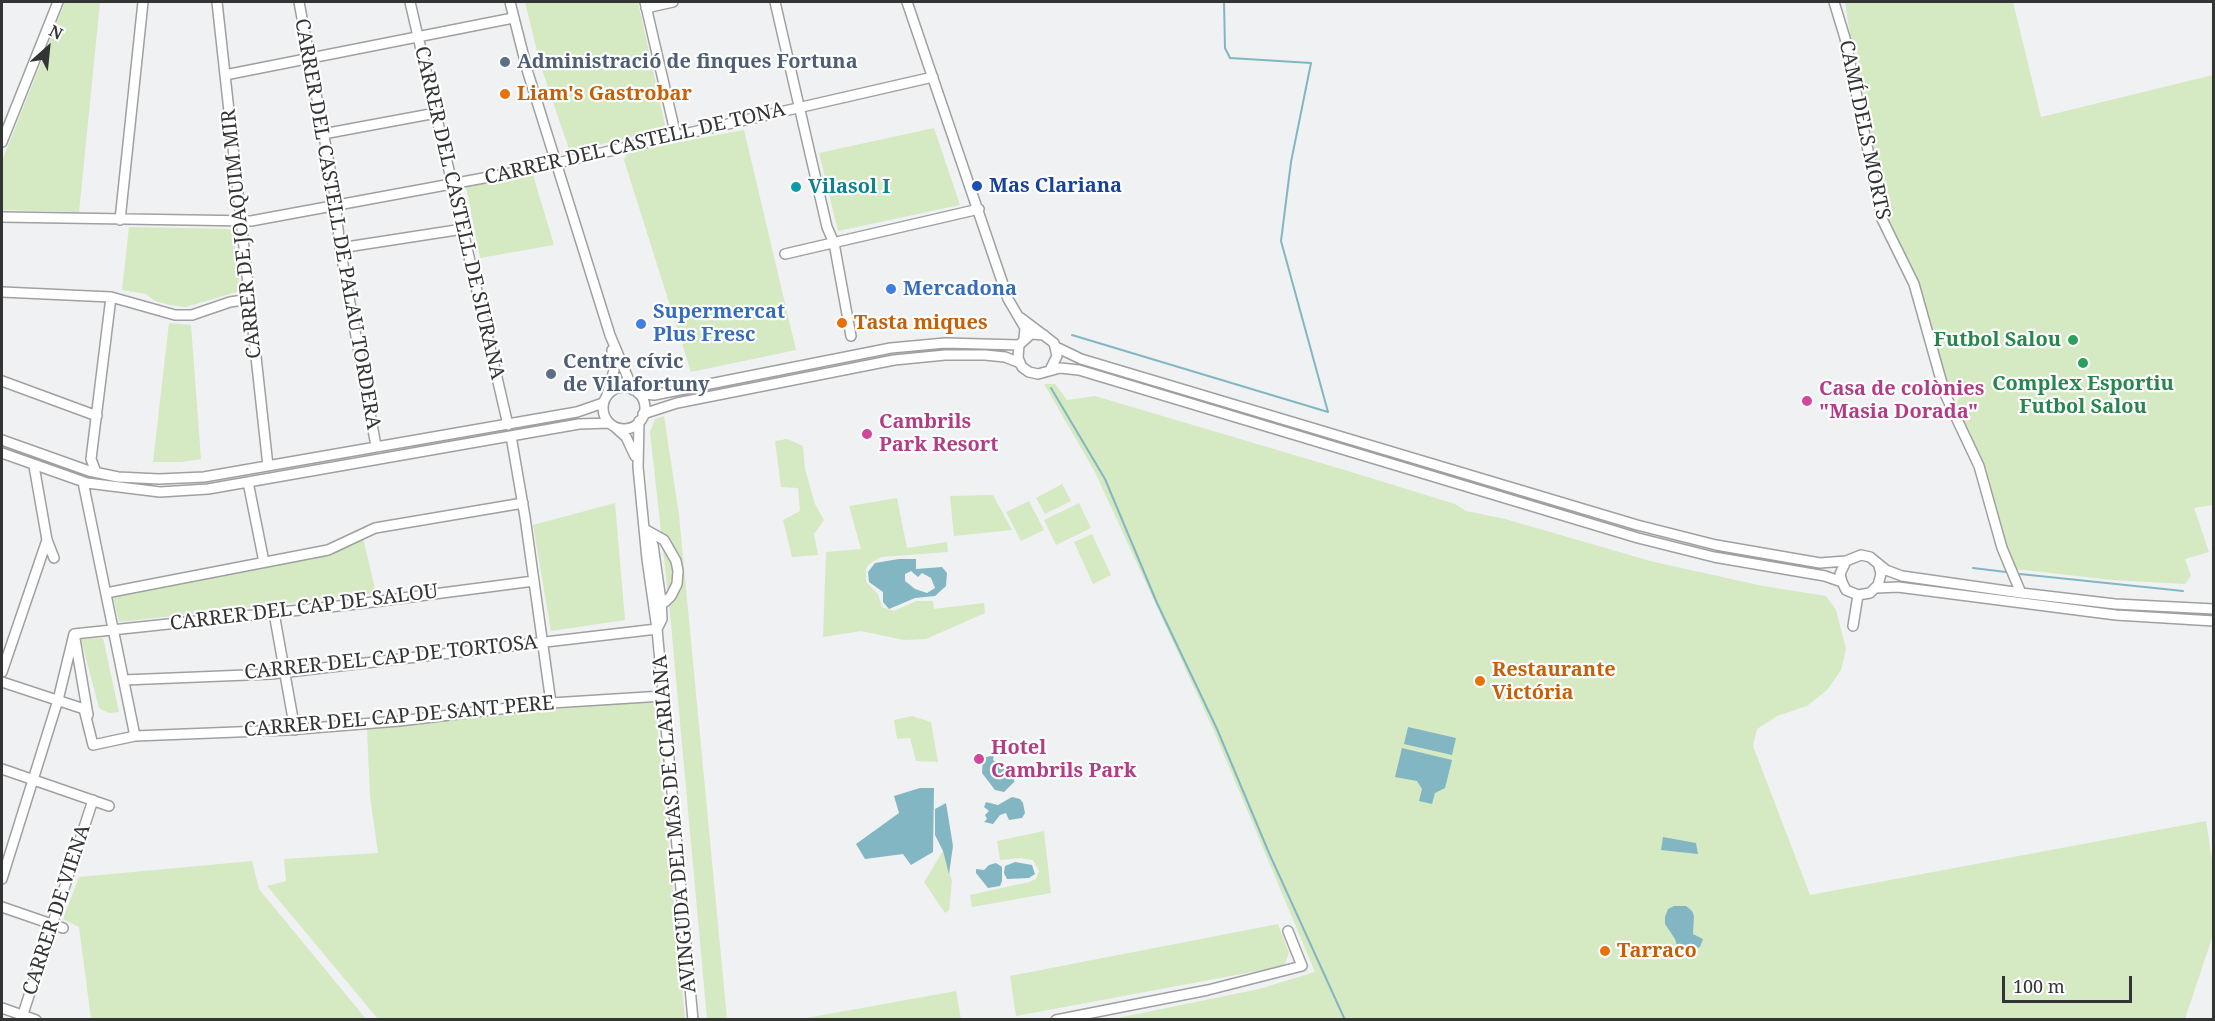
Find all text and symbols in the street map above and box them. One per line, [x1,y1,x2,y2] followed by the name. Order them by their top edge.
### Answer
[289,17,385,431] street label: CARRER DEL CASTELL DE PALAU TORDERA
[18,18,78,78] north arrow
[46,19,67,45] text: N
[1833,38,1895,222] street label: CAMÍ DELS MORTS
[409,44,509,382] street label: CARRER DEL CASTELL DE SIURANA
[517,50,858,74] place label: Administració de finques Fortuna
[498,55,512,69] marker: Administració de finques Fortuna
[517,82,692,106] place label: Liam's Gastrobar
[498,87,512,101] marker: Liam's Gastrobar
[482,98,788,190] street label: CARRER DEL CASTELL DE TONA
[217,108,267,360] street label: CARRER DE JOAQUIM MIR
[989,174,1122,198] place label: Mas Clariana
[808,175,890,199] place label: Vilasol I
[970,179,984,193] marker: Mas Clariana
[789,180,803,194] marker: Vilasol I
[903,277,1017,301] place label: Mercadona
[884,282,898,296] marker: Mercadona
[653,300,785,347] place label: Supermercat Plus Fresc
[854,311,987,335] place label: Tasta miques
[835,316,849,330] marker: Tasta miques
[634,317,648,331] marker: Supermercat Plus Fresc
[1933,328,2061,352] place label: Futbol Salou
[2066,333,2080,347] marker: Futbol Salou
[563,350,709,397] place label: Centre cívic de Vilafortuny
[2076,356,2090,370] marker: Complex Esportiu Futbol Salou
[544,367,558,381] marker: Centre cívic de Vilafortuny
[1992,372,2174,419] place label: Complex Esportiu Futbol Salou
[1819,377,1984,424] place label: Casa de colònies "Masia Dorada"
[1800,394,1814,408] marker: Casa de colònies "Masia Dorada"
[879,410,998,457] place label: Cambrils Park Resort
[860,427,874,441] marker: Cambrils Park Resort
[168,580,440,636] street label: CARRER DEL CAP DE SALOU
[243,631,539,685] street label: CARRER DEL CAP DE TORTOSA
[648,654,702,994] street label: AVINGUDA DEL MAS DE CLARIANA
[1492,658,1616,705] place label: Restaurante Victória
[1473,674,1487,688] marker: Restaurante Victória
[243,691,555,743] street label: CARRER DEL CAP DE SANT PERE
[991,736,1136,783] place label: Hotel Cambrils Park
[972,752,986,766] marker: Hotel Cambrils Park
[18,822,96,998] street label: CARRER DE VIENA
[1617,939,1697,963] place label: Tarraco
[1598,944,1612,958] marker: Tarraco
[2005,964,2136,1002] scale bar
[2013,974,2065,998] text: 100 m

